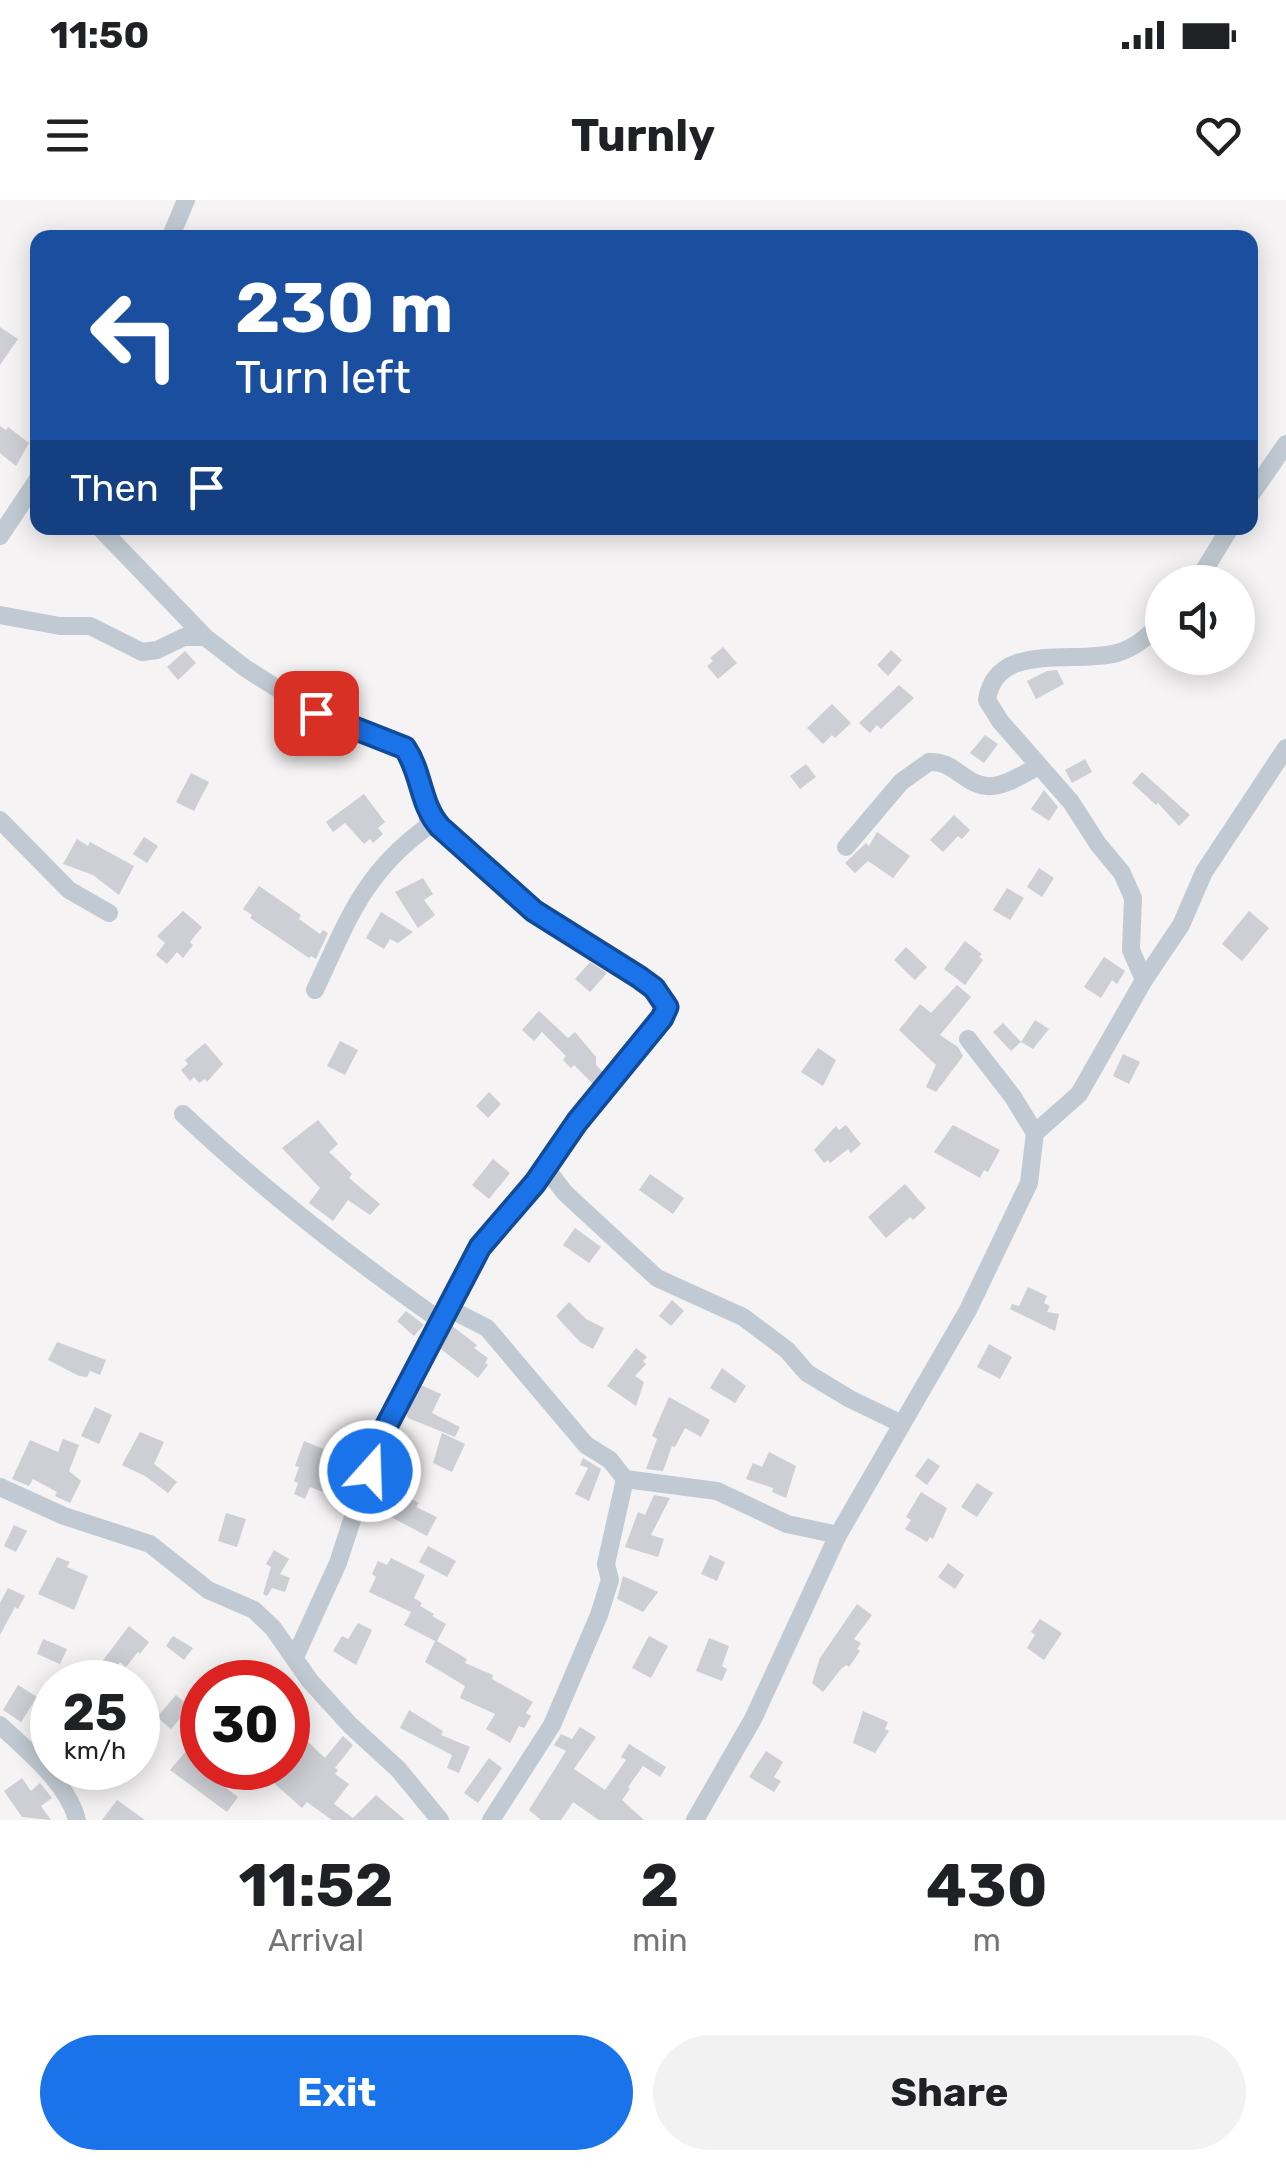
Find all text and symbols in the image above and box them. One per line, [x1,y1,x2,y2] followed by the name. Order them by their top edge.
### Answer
[50,12,149,58] text: 11:50
[40,108,95,163] icon: menu
[1191,108,1246,163] icon: heart
[571,109,715,162] text: Turnly
[235,267,453,350] text: 230 m
[70,270,200,400] icon: left
[235,351,411,404] text: Turn left
[179,460,234,515] icon: arrive
[70,465,159,511] text: Then
[1145,565,1255,675] map controls
[1145,565,1255,675] button: sound
[274,671,359,756] pin
[289,686,344,741] icon: arrive
[318,1419,422,1523] position arrow
[180,1660,310,1790] speed limit sign: 30
[63,1683,127,1743] text: 25
[64,1736,126,1765] text: km/h
[239,1850,393,1921] text: 11:52
[640,1850,679,1921] text: 2
[926,1850,1047,1921] text: 430
[268,1921,364,1959] text: Arrival
[632,1921,688,1959] text: min
[973,1921,1001,1959] text: m
[40,2035,633,2150] button: Exit
[653,2035,1246,2150] button: Share

